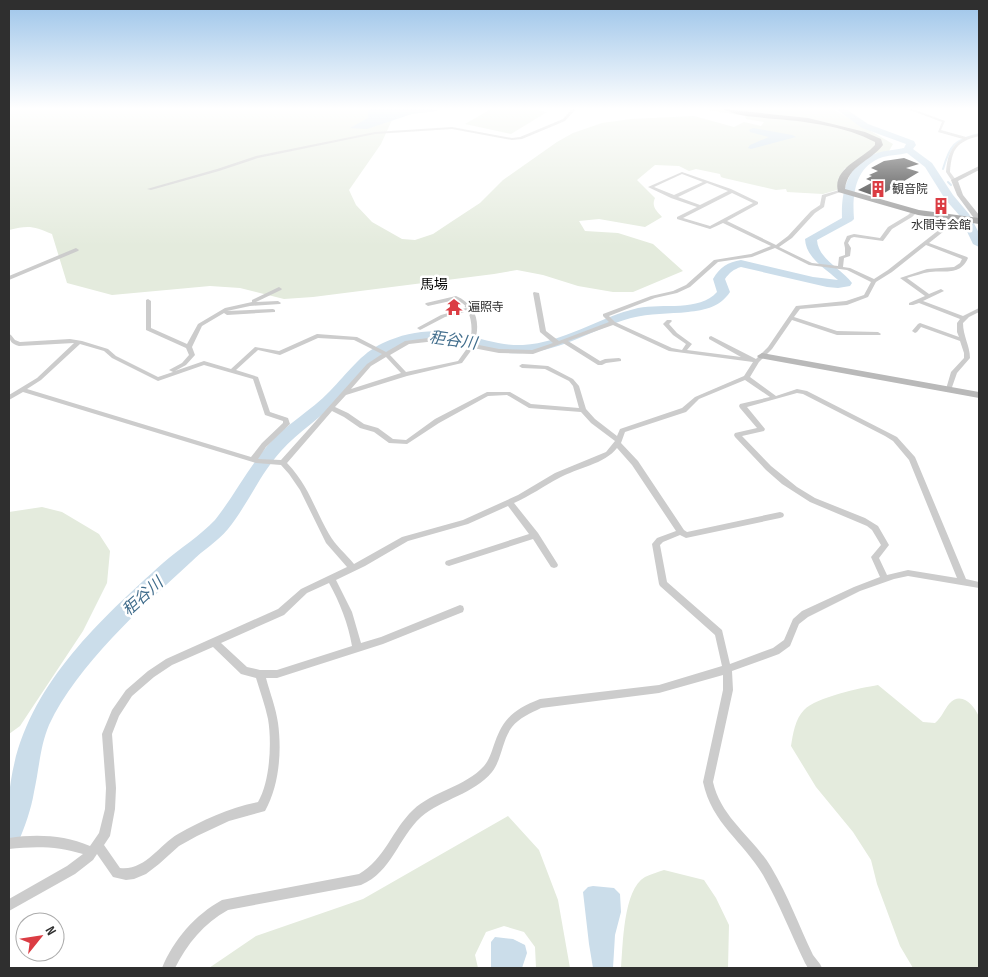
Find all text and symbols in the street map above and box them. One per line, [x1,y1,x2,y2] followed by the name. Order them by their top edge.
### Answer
[868,179,888,199] building icon: 観音院
[892,182,928,197] place label: 観音院
[931,196,951,216] building icon: 水間寺会館
[911,218,971,233] place label: 水間寺会館
[420,276,448,293] district label: 馬場
[444,297,464,317] temple icon: 遍照寺
[468,300,504,315] place label: 遍照寺
[428,328,480,354] water label: 秬谷川
[119,573,169,620] water label: 秬谷川
[15,912,65,962] north arrow
[42,923,60,938] text: N

